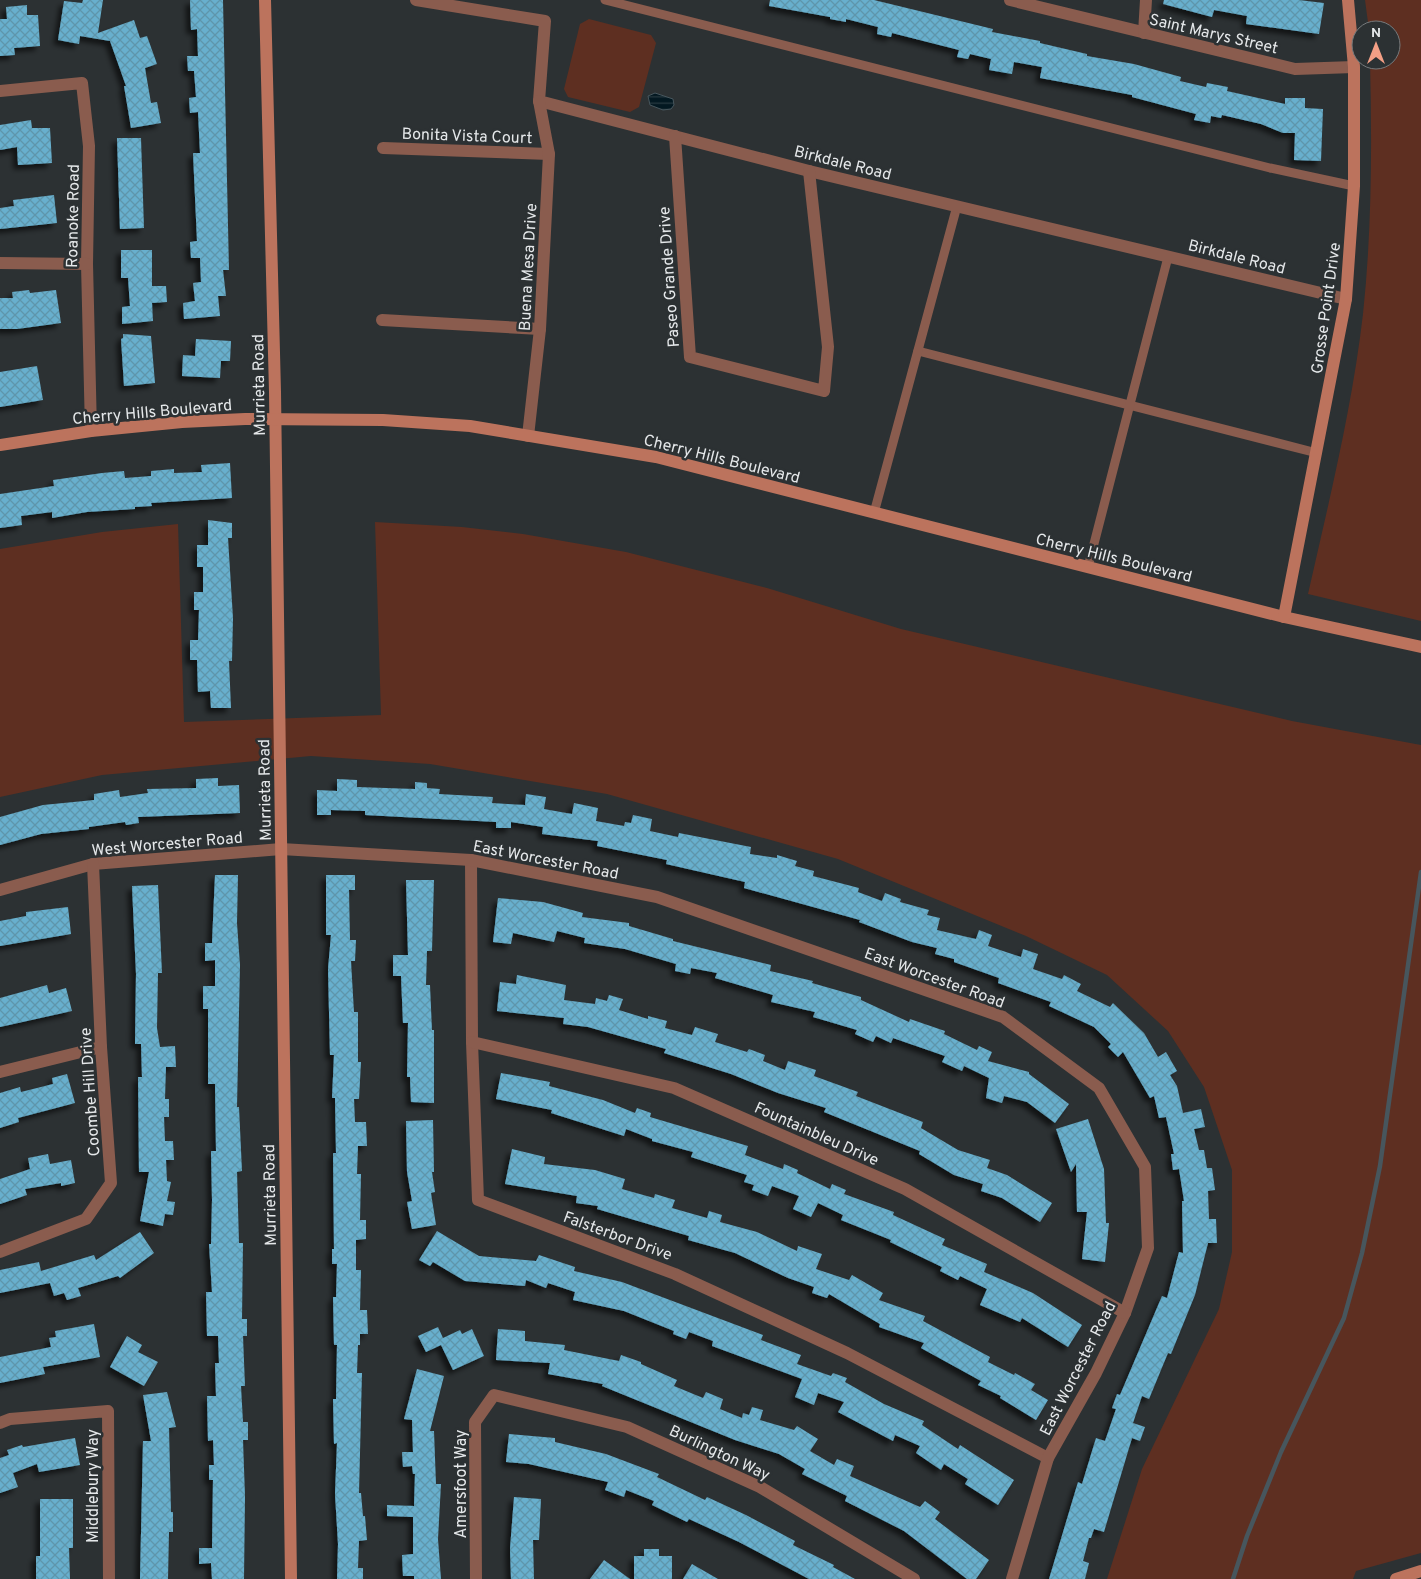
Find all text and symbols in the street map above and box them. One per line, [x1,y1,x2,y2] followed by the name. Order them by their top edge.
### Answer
[1147,10,1280,59] street label: Saint Marys Street
[1351,20,1401,70] north arrow
[1371,25,1381,42] text: N
[401,125,533,149] street label: Bonita Vista Court
[792,142,893,186] street label: Birkdale Road
[63,164,85,268] street label: Roanoke Road
[516,203,542,332] street label: Buena Mesa Drive
[655,206,685,348] street label: Paseo Grande Drive
[1186,236,1287,280] street label: Birkdale Road
[1308,241,1346,375] street label: Grosse Point Drive
[249,334,271,436] street label: Murrieta Road
[71,396,233,430] street label: Cherry Hills Boulevard
[641,431,802,489] street label: Cherry Hills Boulevard
[1033,530,1194,588] street label: Cherry Hills Boulevard
[255,739,277,841] street label: Murrieta Road
[91,828,244,862] street label: West Worcester Road
[471,837,620,885] street label: East Worcester Road
[861,944,1007,1014] street label: East Worcester Road
[77,1027,105,1157] street label: Coombe Hill Drive
[751,1098,882,1171] street label: Fountainbleu Drive
[260,1144,282,1246] street label: Murrieta Road
[560,1208,675,1266] street label: Falsterbor Drive
[1036,1298,1121,1439] street label: East Worcester Road
[665,1422,773,1486] street label: Burlington Way
[84,1429,104,1543] street label: Middlebury Way
[452,1429,472,1539] street label: Amersfoot Way

